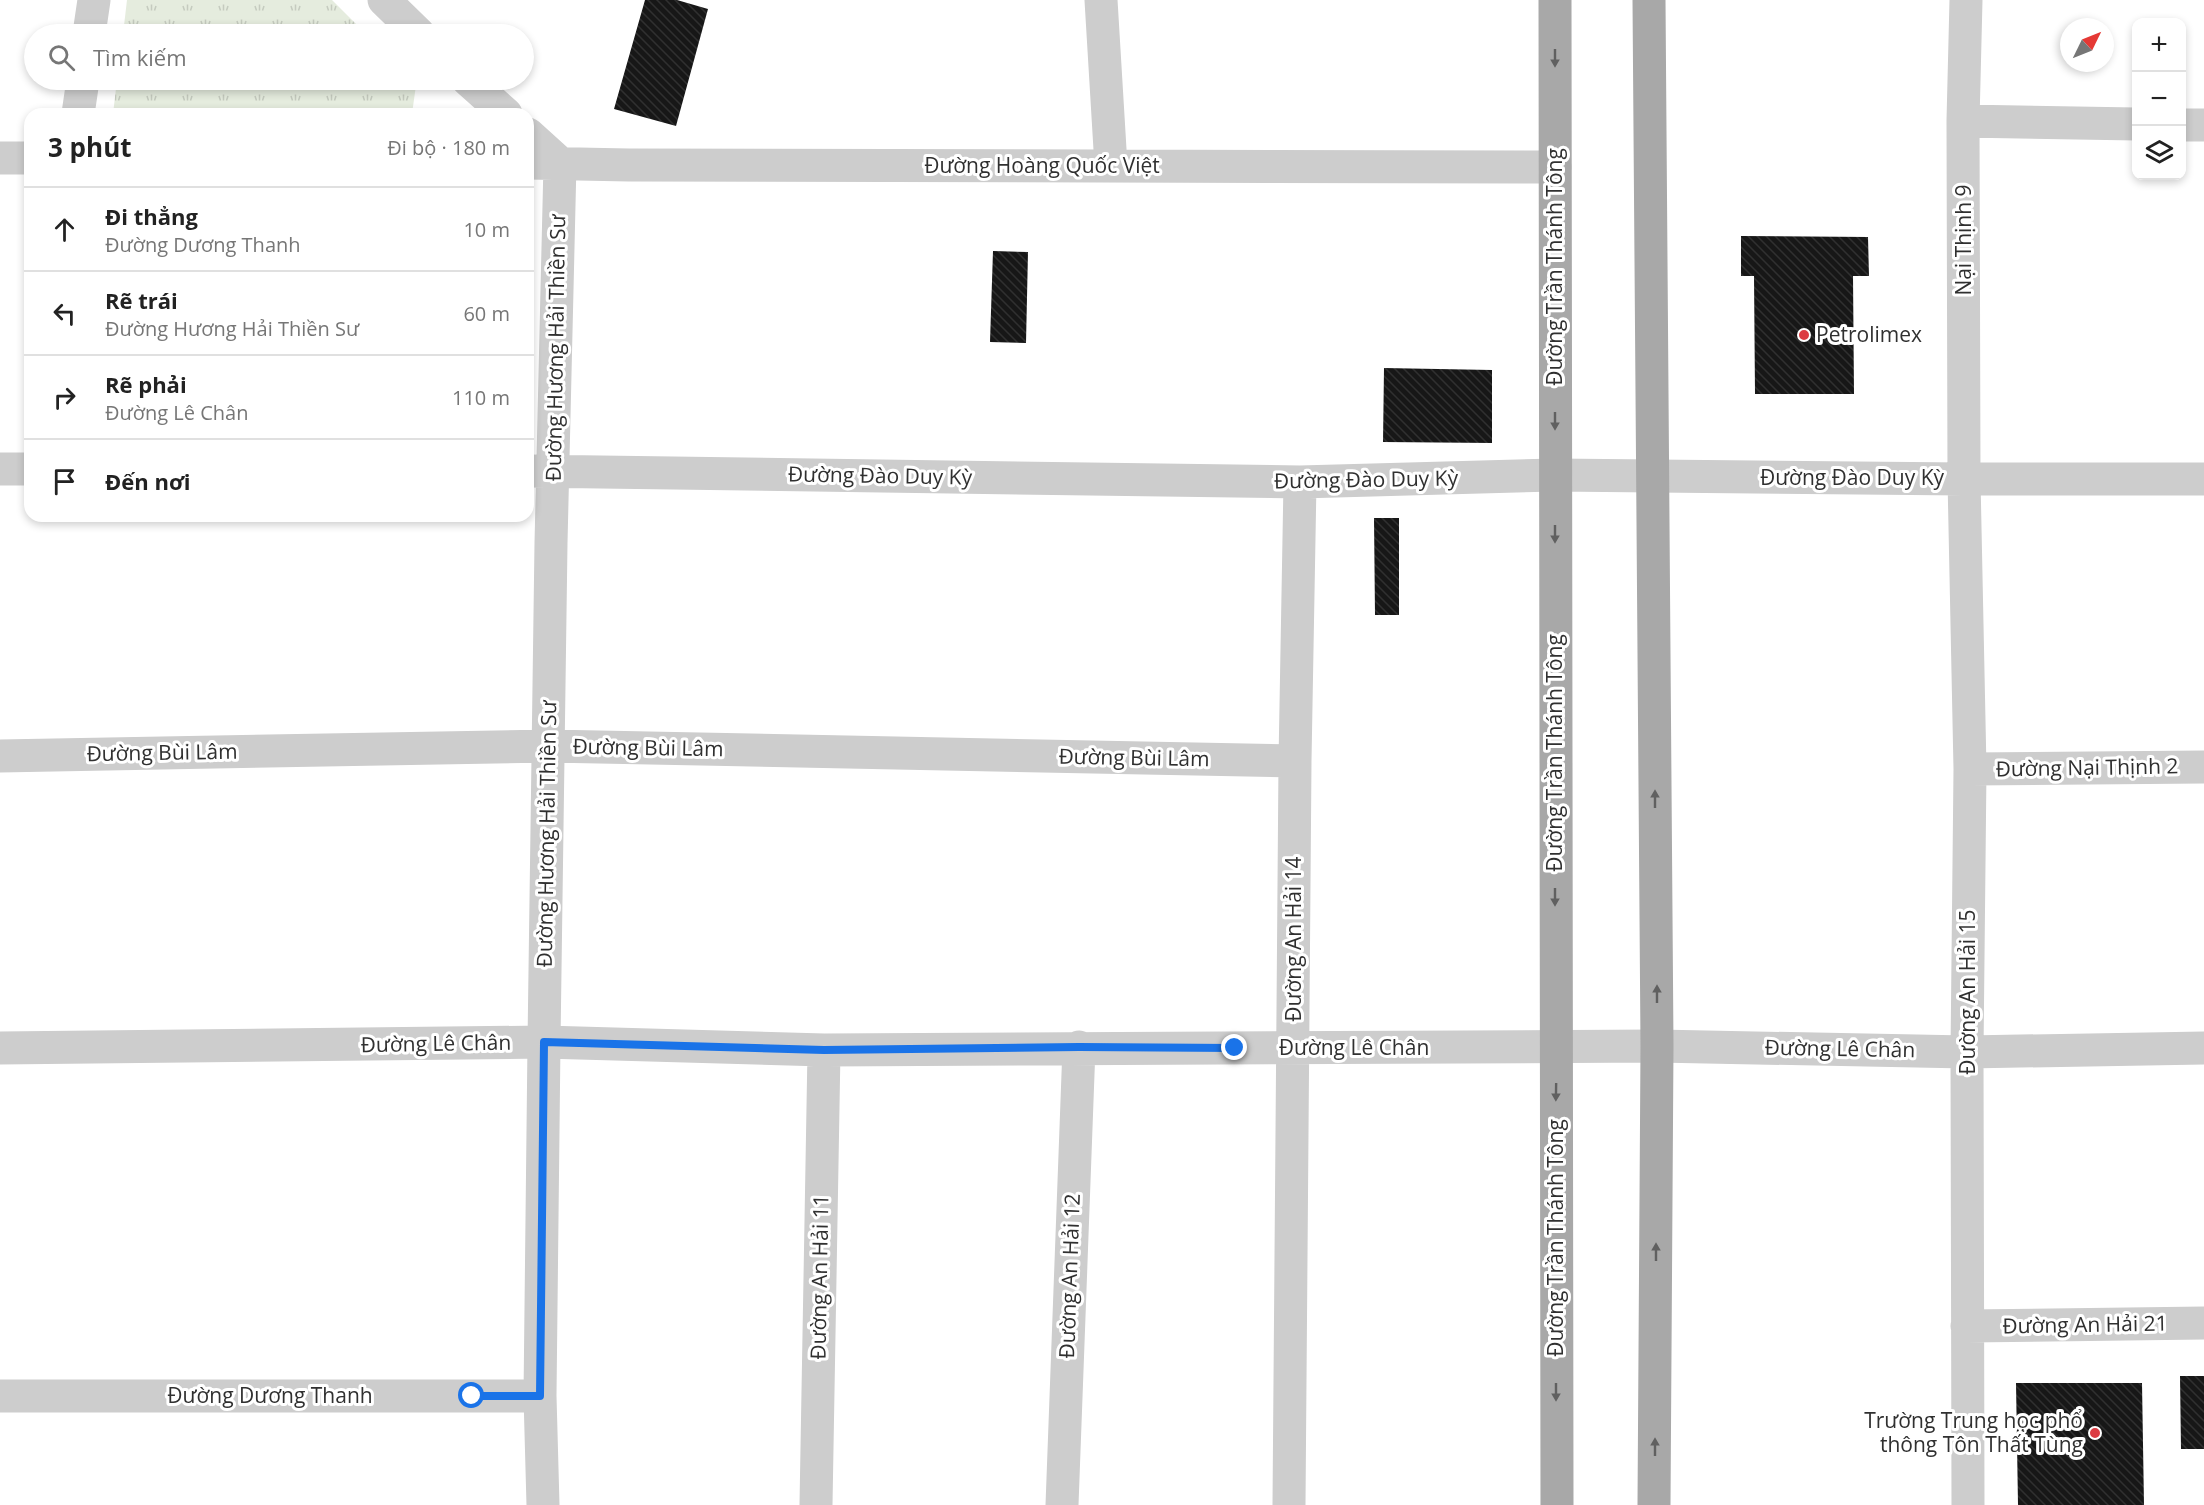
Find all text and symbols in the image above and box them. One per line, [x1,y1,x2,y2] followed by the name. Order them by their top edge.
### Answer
[2060,18,2114,72] north arrow
[2132,18,2186,180] map controls
[2132,18,2186,72] button: +
[24,24,534,90] search box
[45,41,78,74] icon: search
[93,42,187,72] text: Tìm kiếm
[1550,49,1560,68] one-way arrow
[2132,72,2186,126] button: −
[2132,126,2186,180] button: layers
[48,129,132,165] text: 3 phút
[387,134,510,161] text: Đi bộ · 180 m
[1540,148,1568,386] street label: Đường Trần Thánh Tông
[924,151,1160,179] street label: Đường Hoàng Quốc Việt
[1949,184,1977,296] street label: Nại Thịnh 9
[105,201,198,231] text: Đi thẳng
[48,213,81,246] icon: ahead
[539,213,571,482] street label: Đường Hương Hải Thiền Sư
[463,216,510,243] text: 10 m
[105,231,301,258] text: Đường Dương Thanh
[105,285,178,315] text: Rẽ trái
[48,297,81,330] icon: left
[463,300,510,327] text: 60 m
[105,315,359,342] text: Đường Hương Hải Thiền Sư
[1816,320,1922,348] place label: Petrolimex
[1797,328,1811,342] marker: Petrolimex
[105,369,187,399] text: Rẽ phải
[48,381,81,414] icon: right
[452,384,510,411] text: 110 m
[105,399,248,426] text: Đường Lê Chân
[1550,412,1560,431] one-way arrow
[788,459,973,491] street label: Đường Đào Duy Kỳ
[1274,463,1459,495] street label: Đường Đào Duy Kỳ
[1760,463,1945,491] street label: Đường Đào Duy Kỳ
[48,465,81,498] icon: arrive
[105,466,191,496] text: Đến nơi
[1550,524,1560,543] one-way arrow
[1540,634,1568,872] street label: Đường Trần Thánh Tông
[530,699,562,968] street label: Đường Hương Hải Thiền Sư
[572,732,724,762] street label: Đường Bùi Lâm
[86,737,238,767] street label: Đường Bùi Lâm
[1058,742,1210,772] street label: Đường Bùi Lâm
[1995,751,2179,783] street label: Đường Nại Thịnh 2
[1650,789,1660,808] one-way arrow
[1279,856,1307,1022] street label: Đường An Hải 14
[1550,887,1560,906] one-way arrow
[1953,909,1981,1075] street label: Đường An Hải 15
[1652,984,1662,1003] one-way arrow
[360,1028,512,1058] street label: Đường Lê Chân
[1279,1033,1429,1061] street label: Đường Lê Chân
[1764,1033,1916,1063] street label: Đường Lê Chân
[1221,1034,1247,1060] route end
[1551,1082,1561,1101] one-way arrow
[1541,1119,1569,1357] street label: Đường Trần Thánh Tông
[1052,1193,1086,1359] street label: Đường An Hải 12
[804,1194,834,1360] street label: Đường An Hải 11
[1651,1242,1661,1261] one-way arrow
[2002,1309,2168,1339] street label: Đường An Hải 21
[167,1381,373,1409] street label: Đường Dương Thanh
[458,1382,484,1408] route start
[1551,1382,1561,1401] one-way arrow
[1864,1406,2083,1458] place label: Trường Trung học phổ thông Tôn Thất Tùng
[2088,1426,2102,1440] marker: Trường Trung học phổ thông Tôn Thất Tùng
[1650,1437,1659,1456] one-way arrow

